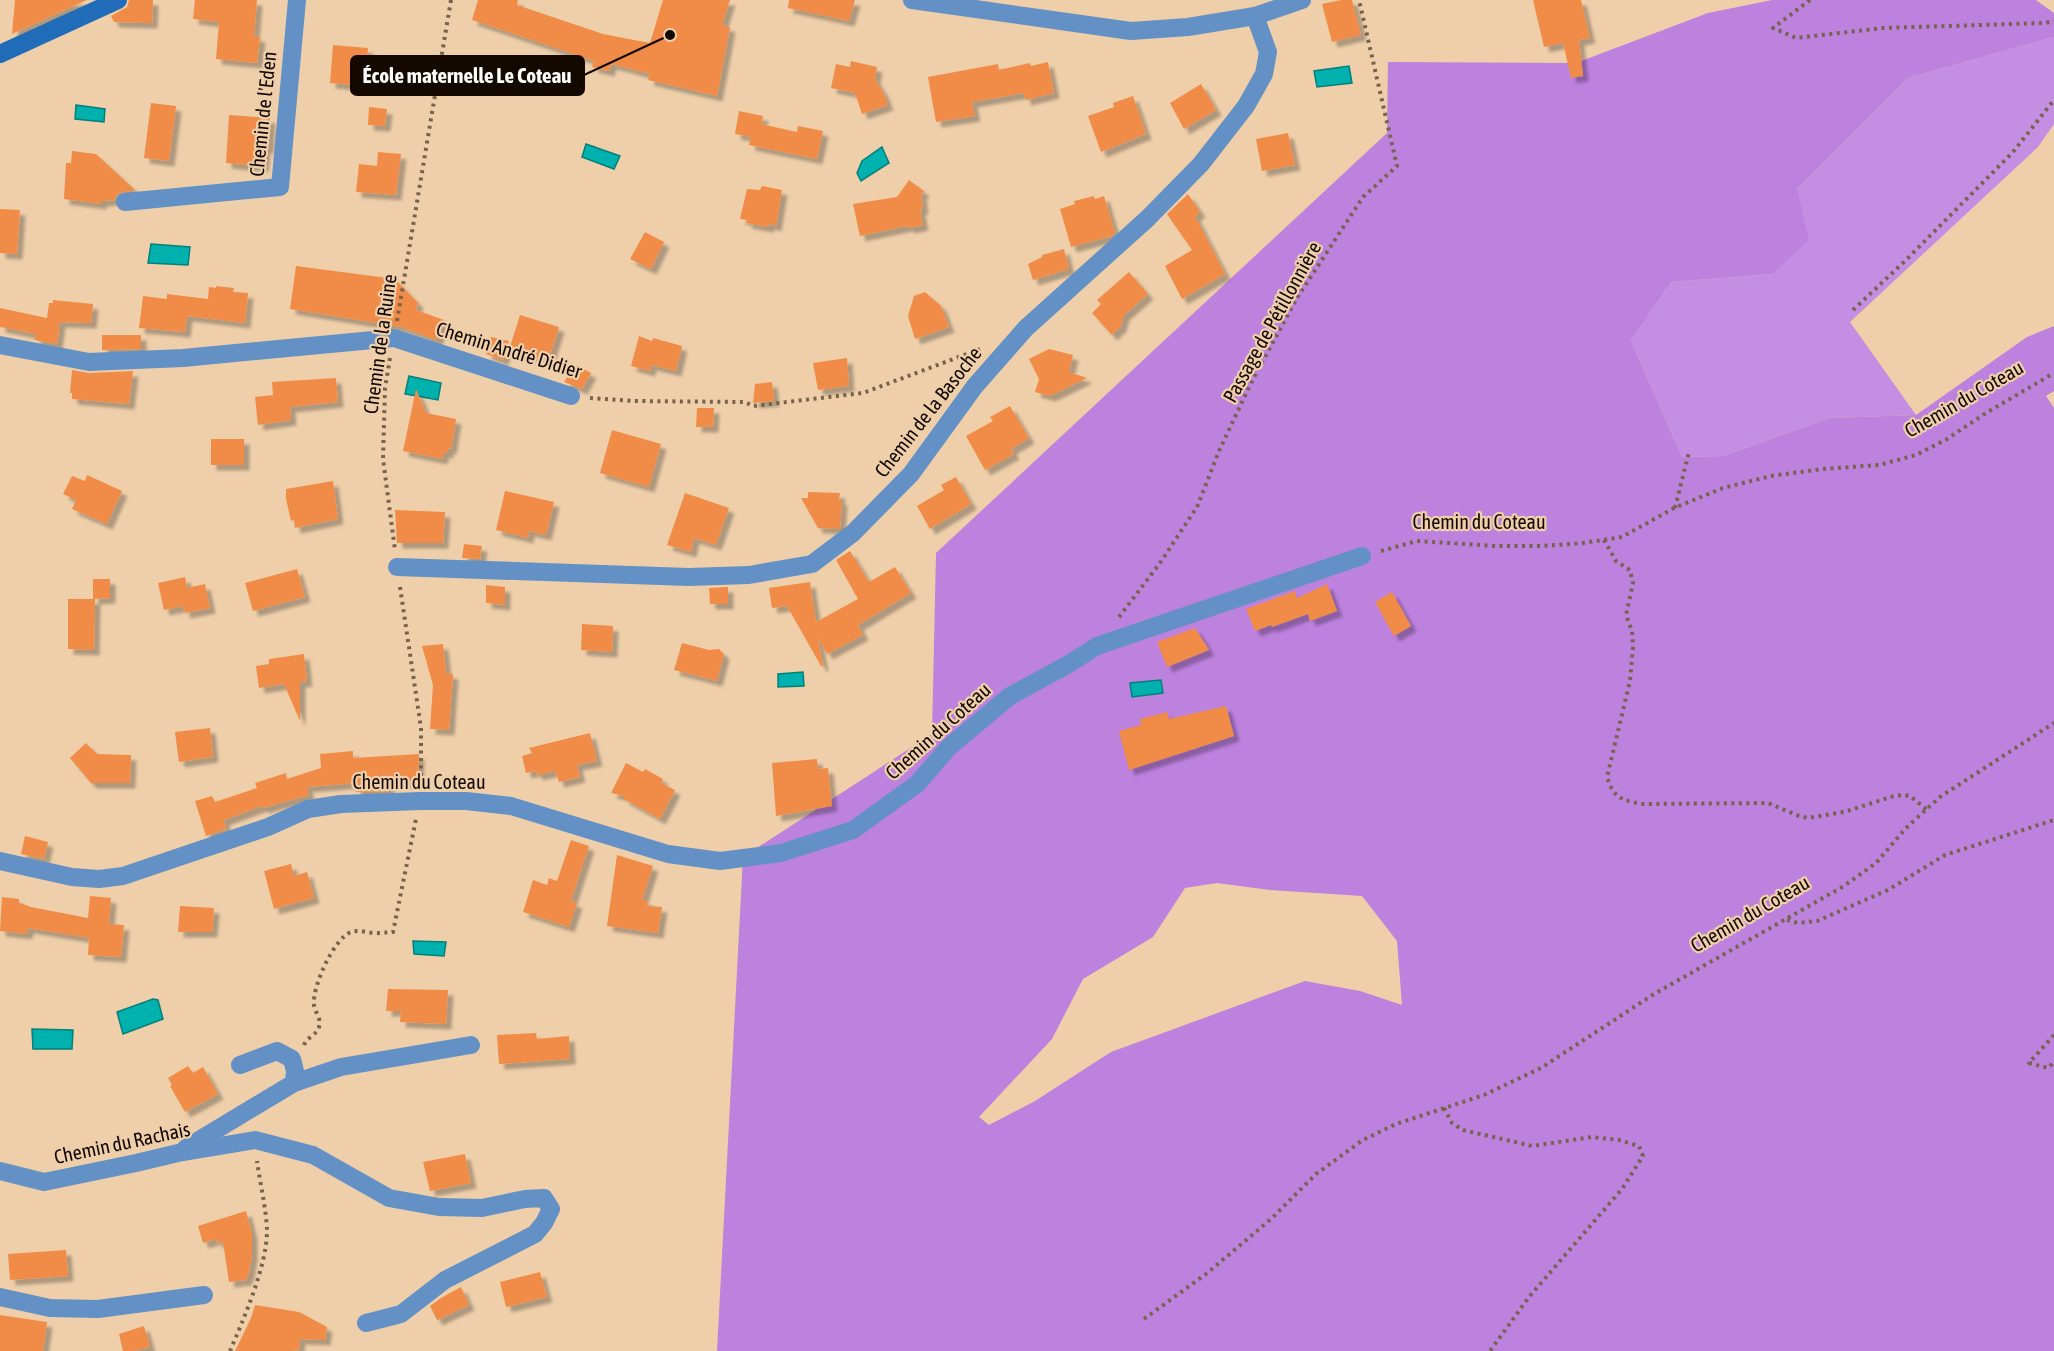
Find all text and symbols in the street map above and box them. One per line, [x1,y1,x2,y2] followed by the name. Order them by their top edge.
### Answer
[244,50,281,178] street label: Chemin de l'Eden
[351,56,584,95] callout: École maternelle Le Coteau
[363,63,572,87] text: École maternelle Le Coteau
[1218,237,1325,406] street label: Passage de Pétillonnière
[358,273,401,415] street label: Chemin de la Ruine
[434,316,586,383] street label: Chemin André Didier
[870,342,986,482] street label: Chemin de la Basoche
[1900,355,2027,442] street label: Chemin du Coteau
[1412,510,1546,533] street label: Chemin du Coteau
[881,678,995,784] street label: Chemin du Coteau
[352,770,486,793] street label: Chemin du Coteau
[1686,870,1813,957] street label: Chemin du Coteau
[52,1117,192,1168] street label: Chemin du Rachais

